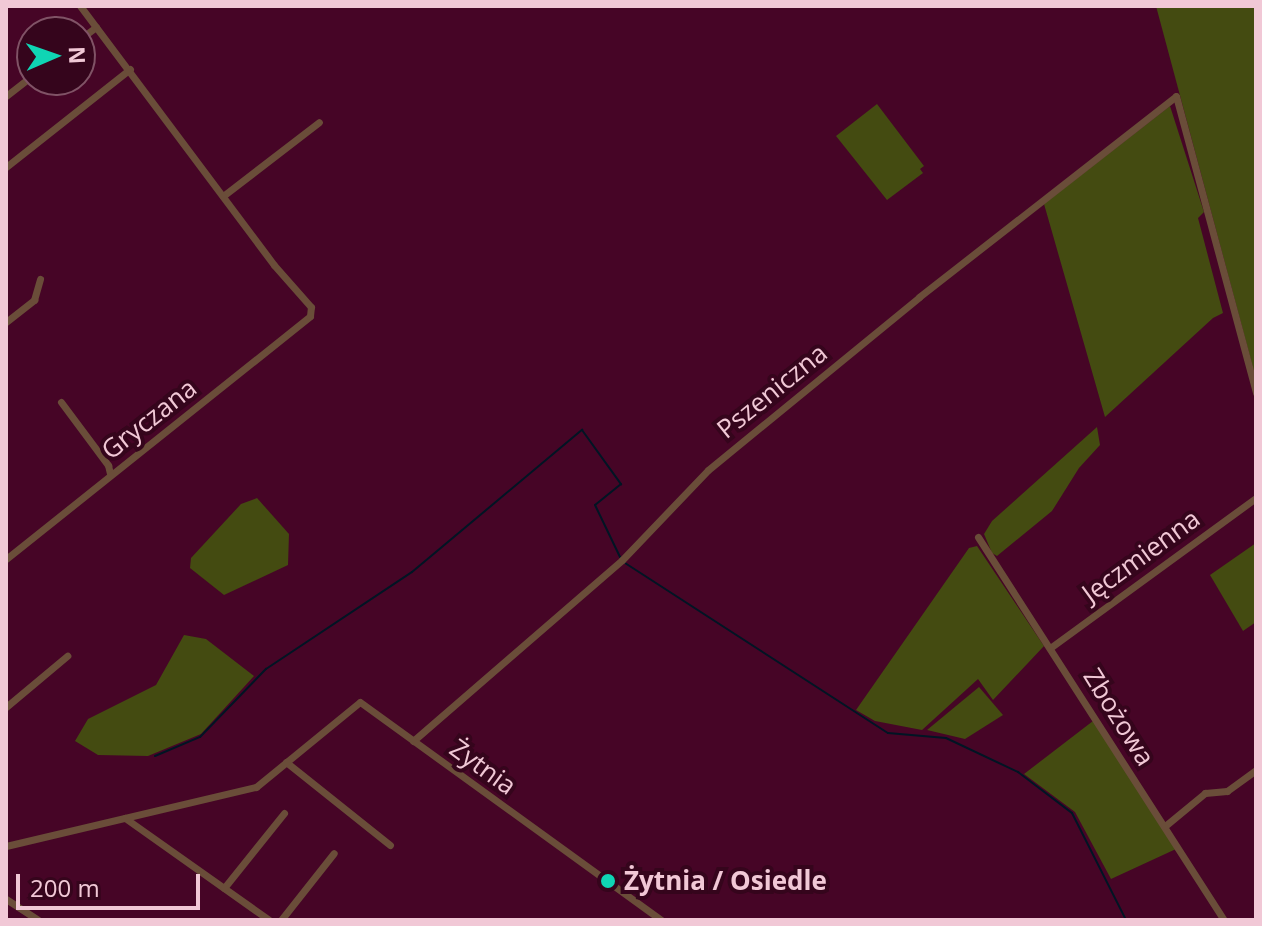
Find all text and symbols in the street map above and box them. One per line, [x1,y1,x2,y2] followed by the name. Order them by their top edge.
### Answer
[16,16,96,96] north arrow
[63,46,93,65] text: N
[711,337,833,445] street label: Pszeniczna
[95,372,203,466] street label: Gryczana
[1076,503,1206,609] street label: Jęczmienna
[1077,663,1161,771] street label: Zbożowa
[444,733,522,801] street label: Żytnia
[20,858,204,908] scale bar
[624,865,827,897] place label: Żytnia / Osiedle
[30,871,100,904] text: 200 m
[599,872,617,890] marker: Żytnia / Osiedle

